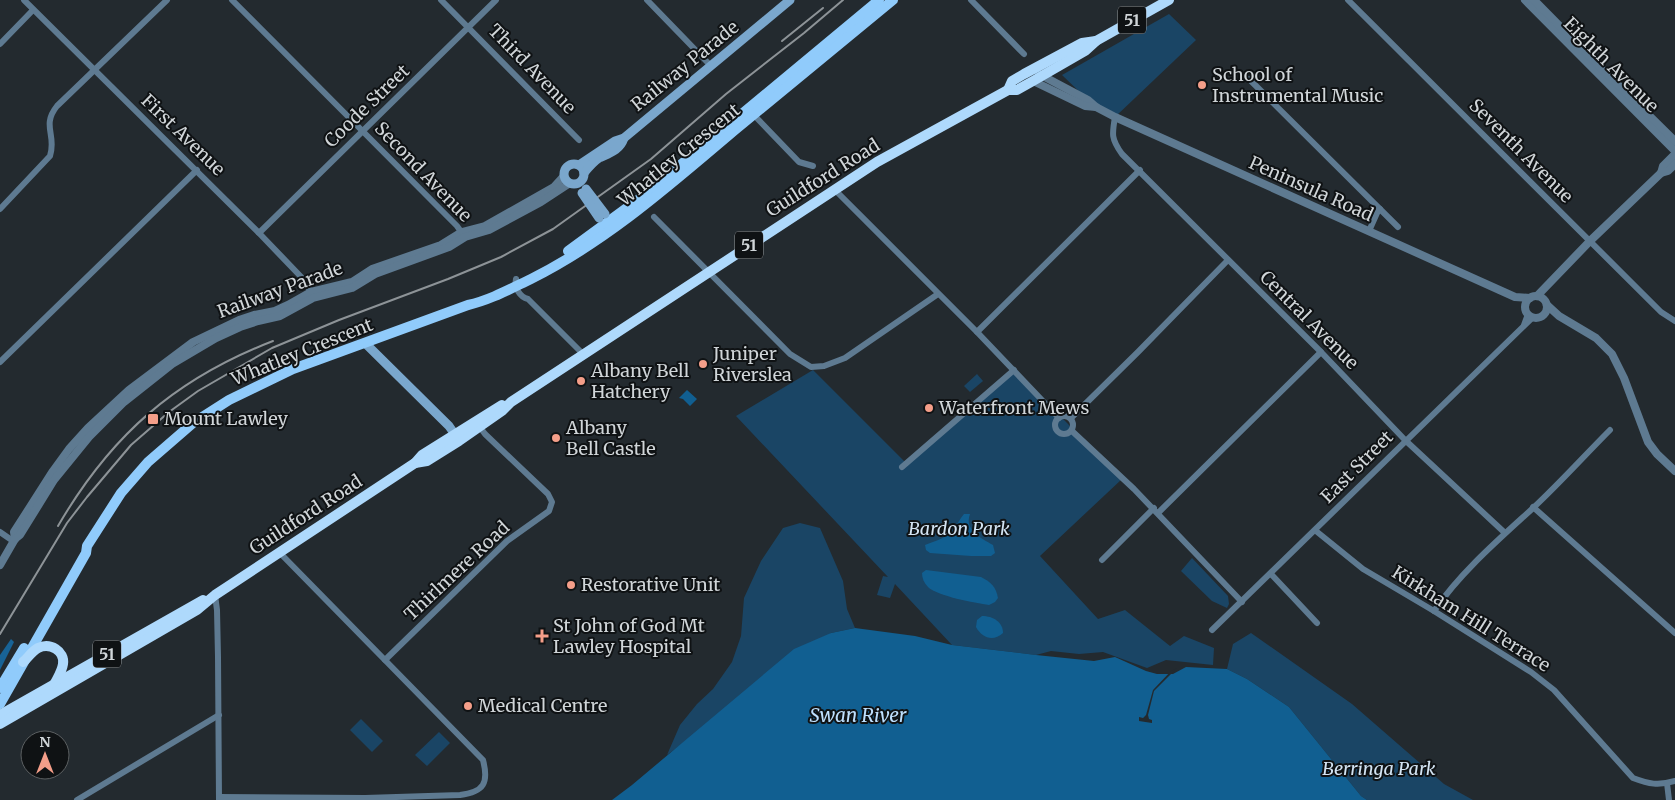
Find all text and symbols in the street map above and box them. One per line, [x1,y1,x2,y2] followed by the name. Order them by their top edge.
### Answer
[1118,6,1146,34] road number: 51
[1559,12,1664,117] street label: Eighth Avenue
[626,15,743,116] street label: Railway Parade
[484,19,581,118] street label: Third Avenue
[319,59,414,152] street label: Coode Street
[1212,63,1383,107] place label: School of Instrumental Music
[1196,79,1208,91] marker: School of Instrumental Music
[137,89,230,180] street label: First Avenue
[1464,94,1578,208] street label: Seventh Avenue
[612,98,745,212] street label: Whatley Crescent
[370,117,477,226] street label: Second Avenue
[762,133,884,222] street label: Guildford Road
[1246,151,1377,226] street label: Peninsula Road
[735,232,763,258] road number: 51
[214,256,346,323] street label: Railway Parade
[1255,265,1364,374] street label: Central Avenue
[227,313,376,391] street label: Whatley Crescent
[712,342,792,386] place label: Juniper Riverslea
[697,358,709,370] marker: Juniper Riverslea
[590,359,690,403] place label: Albany Bell Hatchery
[575,375,587,387] marker: Albany Bell Hatchery
[938,396,1089,419] place label: Waterfront Mews
[923,402,935,414] marker: Waterfront Mews
[164,407,289,430] place label: Mount Lawley
[146,412,160,426] marker: Mount Lawley
[565,416,656,460] place label: Albany Bell Castle
[1316,426,1398,508] street label: East Street
[550,432,562,444] marker: Albany Bell Castle
[245,470,367,560] street label: Guildford Road
[399,516,514,625] street label: Thirlmere Road
[908,517,1010,540] park label: Bardon Park
[1388,560,1555,677] street label: Kirkham Hill Terrace
[581,573,720,596] place label: Restorative Unit
[565,579,577,591] marker: Restorative Unit
[553,614,705,658] place label: St John of God Mt Lawley Hospital
[535,629,549,643] marker: St John of God Mt Lawley Hospital
[93,641,121,668] road number: 51
[478,694,607,717] place label: Medical Centre
[462,700,474,712] marker: Medical Centre
[810,703,907,727] water label: Swan River
[20,730,70,780] north arrow
[39,733,51,751] text: N
[1322,757,1436,780] park label: Berringa Park

